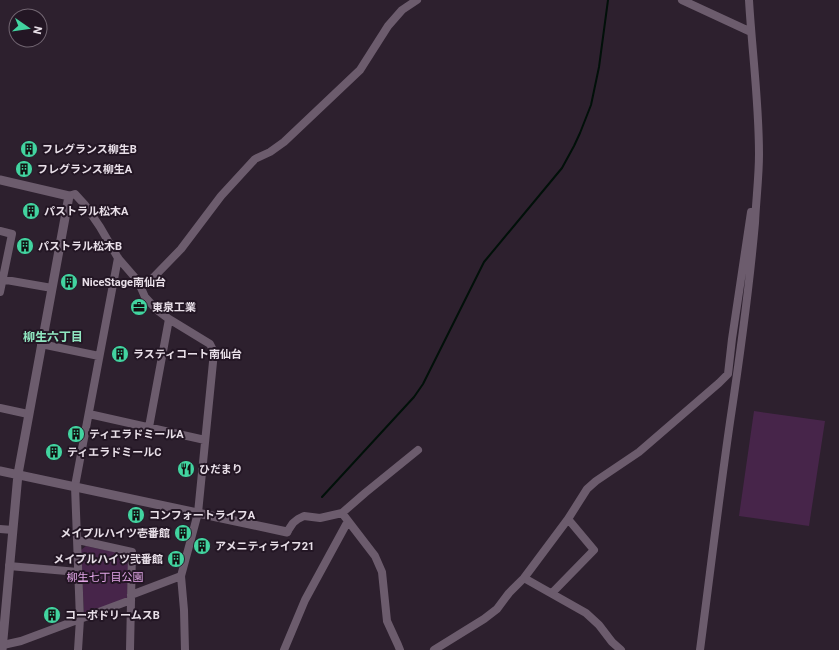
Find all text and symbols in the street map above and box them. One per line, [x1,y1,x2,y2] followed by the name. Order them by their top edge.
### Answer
[8,8,48,48] north arrow
[30,25,44,36] text: N
[19,139,39,159] building icon: フレグランス柳生B
[42,143,137,156] place label: フレグランス柳生B
[14,159,34,179] building icon: フレグランス柳生A
[37,163,133,176] place label: フレグランス柳生A
[21,201,41,221] building icon: パストラル松木A
[44,205,129,218] place label: パストラル松木A
[15,236,35,256] building icon: パストラル松木B
[38,240,122,253] place label: パストラル松木B
[59,272,79,292] building icon: NiceStage南仙台
[82,276,166,289] place label: NiceStage南仙台
[129,297,149,317] office icon: 東泉工業
[152,301,196,314] place label: 東泉工業
[23,330,83,344] district label: 柳生六丁目
[110,344,130,364] building icon: ラスティコート南仙台
[133,348,242,361] place label: ラスティコート南仙台
[66,424,86,444] building icon: ティエラドミールA
[89,428,184,441] place label: ティエラドミールA
[44,442,64,462] building icon: ティエラドミールC
[67,446,162,459] place label: ティエラドミールC
[176,459,196,479] restaurant icon: ひだまり
[199,463,243,476] place label: ひだまり
[126,505,146,525] building icon: コンフォートライフA
[149,509,256,522] place label: コンフォートライフA
[173,523,193,543] building icon: メイプルハイツ壱番館
[60,527,170,540] place label: メイプルハイツ壱番館
[192,536,212,556] building icon: アメニティライフ21
[215,540,314,553] place label: アメニティライフ21
[166,549,186,569] building icon: メイプルハイツ弐番館
[53,553,163,566] place label: メイプルハイツ弐番館
[67,571,144,584] park label: 柳生七丁目公園
[42,605,62,625] building icon: コーポドリームスB
[65,609,160,622] place label: コーポドリームスB

